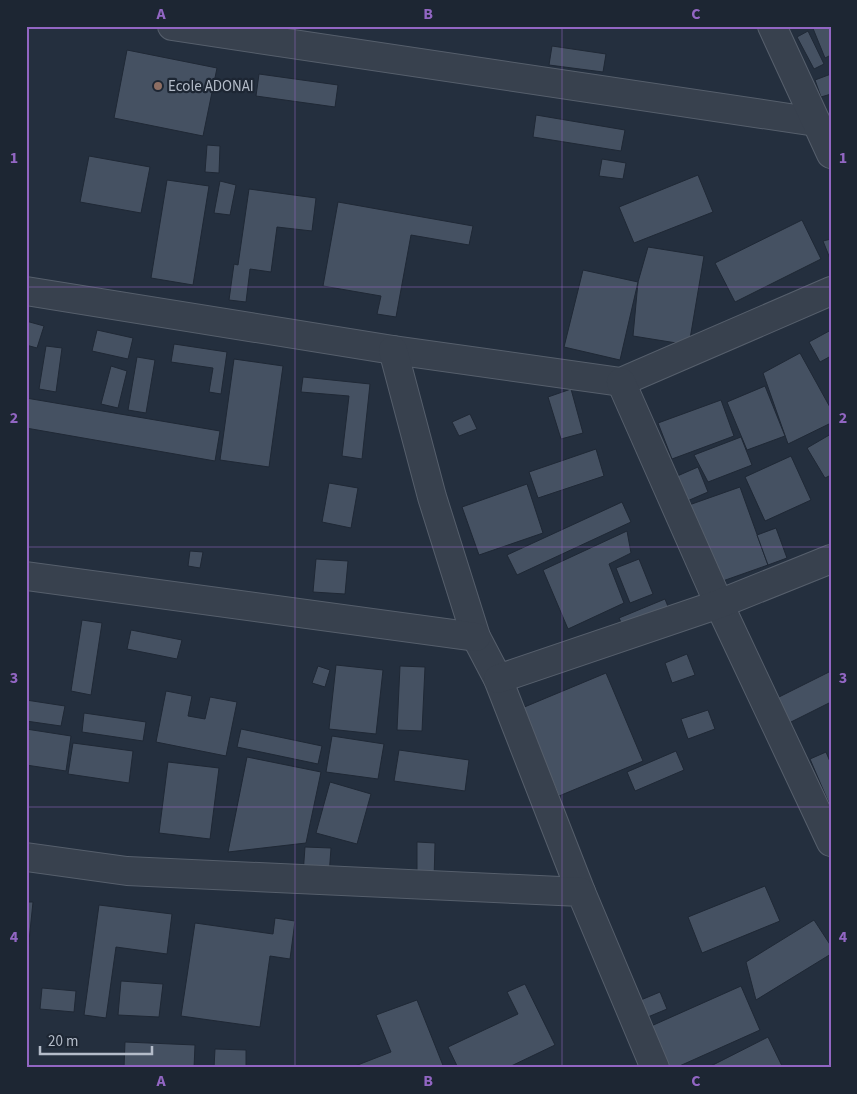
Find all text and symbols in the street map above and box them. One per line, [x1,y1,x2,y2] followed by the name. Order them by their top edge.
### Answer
[155,3,166,25] text: A
[423,3,433,25] text: B
[691,3,701,25] text: C
[168,76,254,97] place label: Ecole ADONAI
[152,80,164,92] marker: Ecole ADONAI
[10,147,18,169] text: 1
[839,147,847,169] text: 1
[10,407,18,429] text: 2
[839,407,847,429] text: 2
[10,667,18,689] text: 3
[839,667,847,689] text: 3
[10,926,19,948] text: 4
[839,926,848,948] text: 4
[40,1024,152,1056] scale bar
[48,1031,78,1052] text: 20 m
[155,1070,166,1092] text: A
[423,1070,433,1092] text: B
[691,1070,701,1092] text: C

